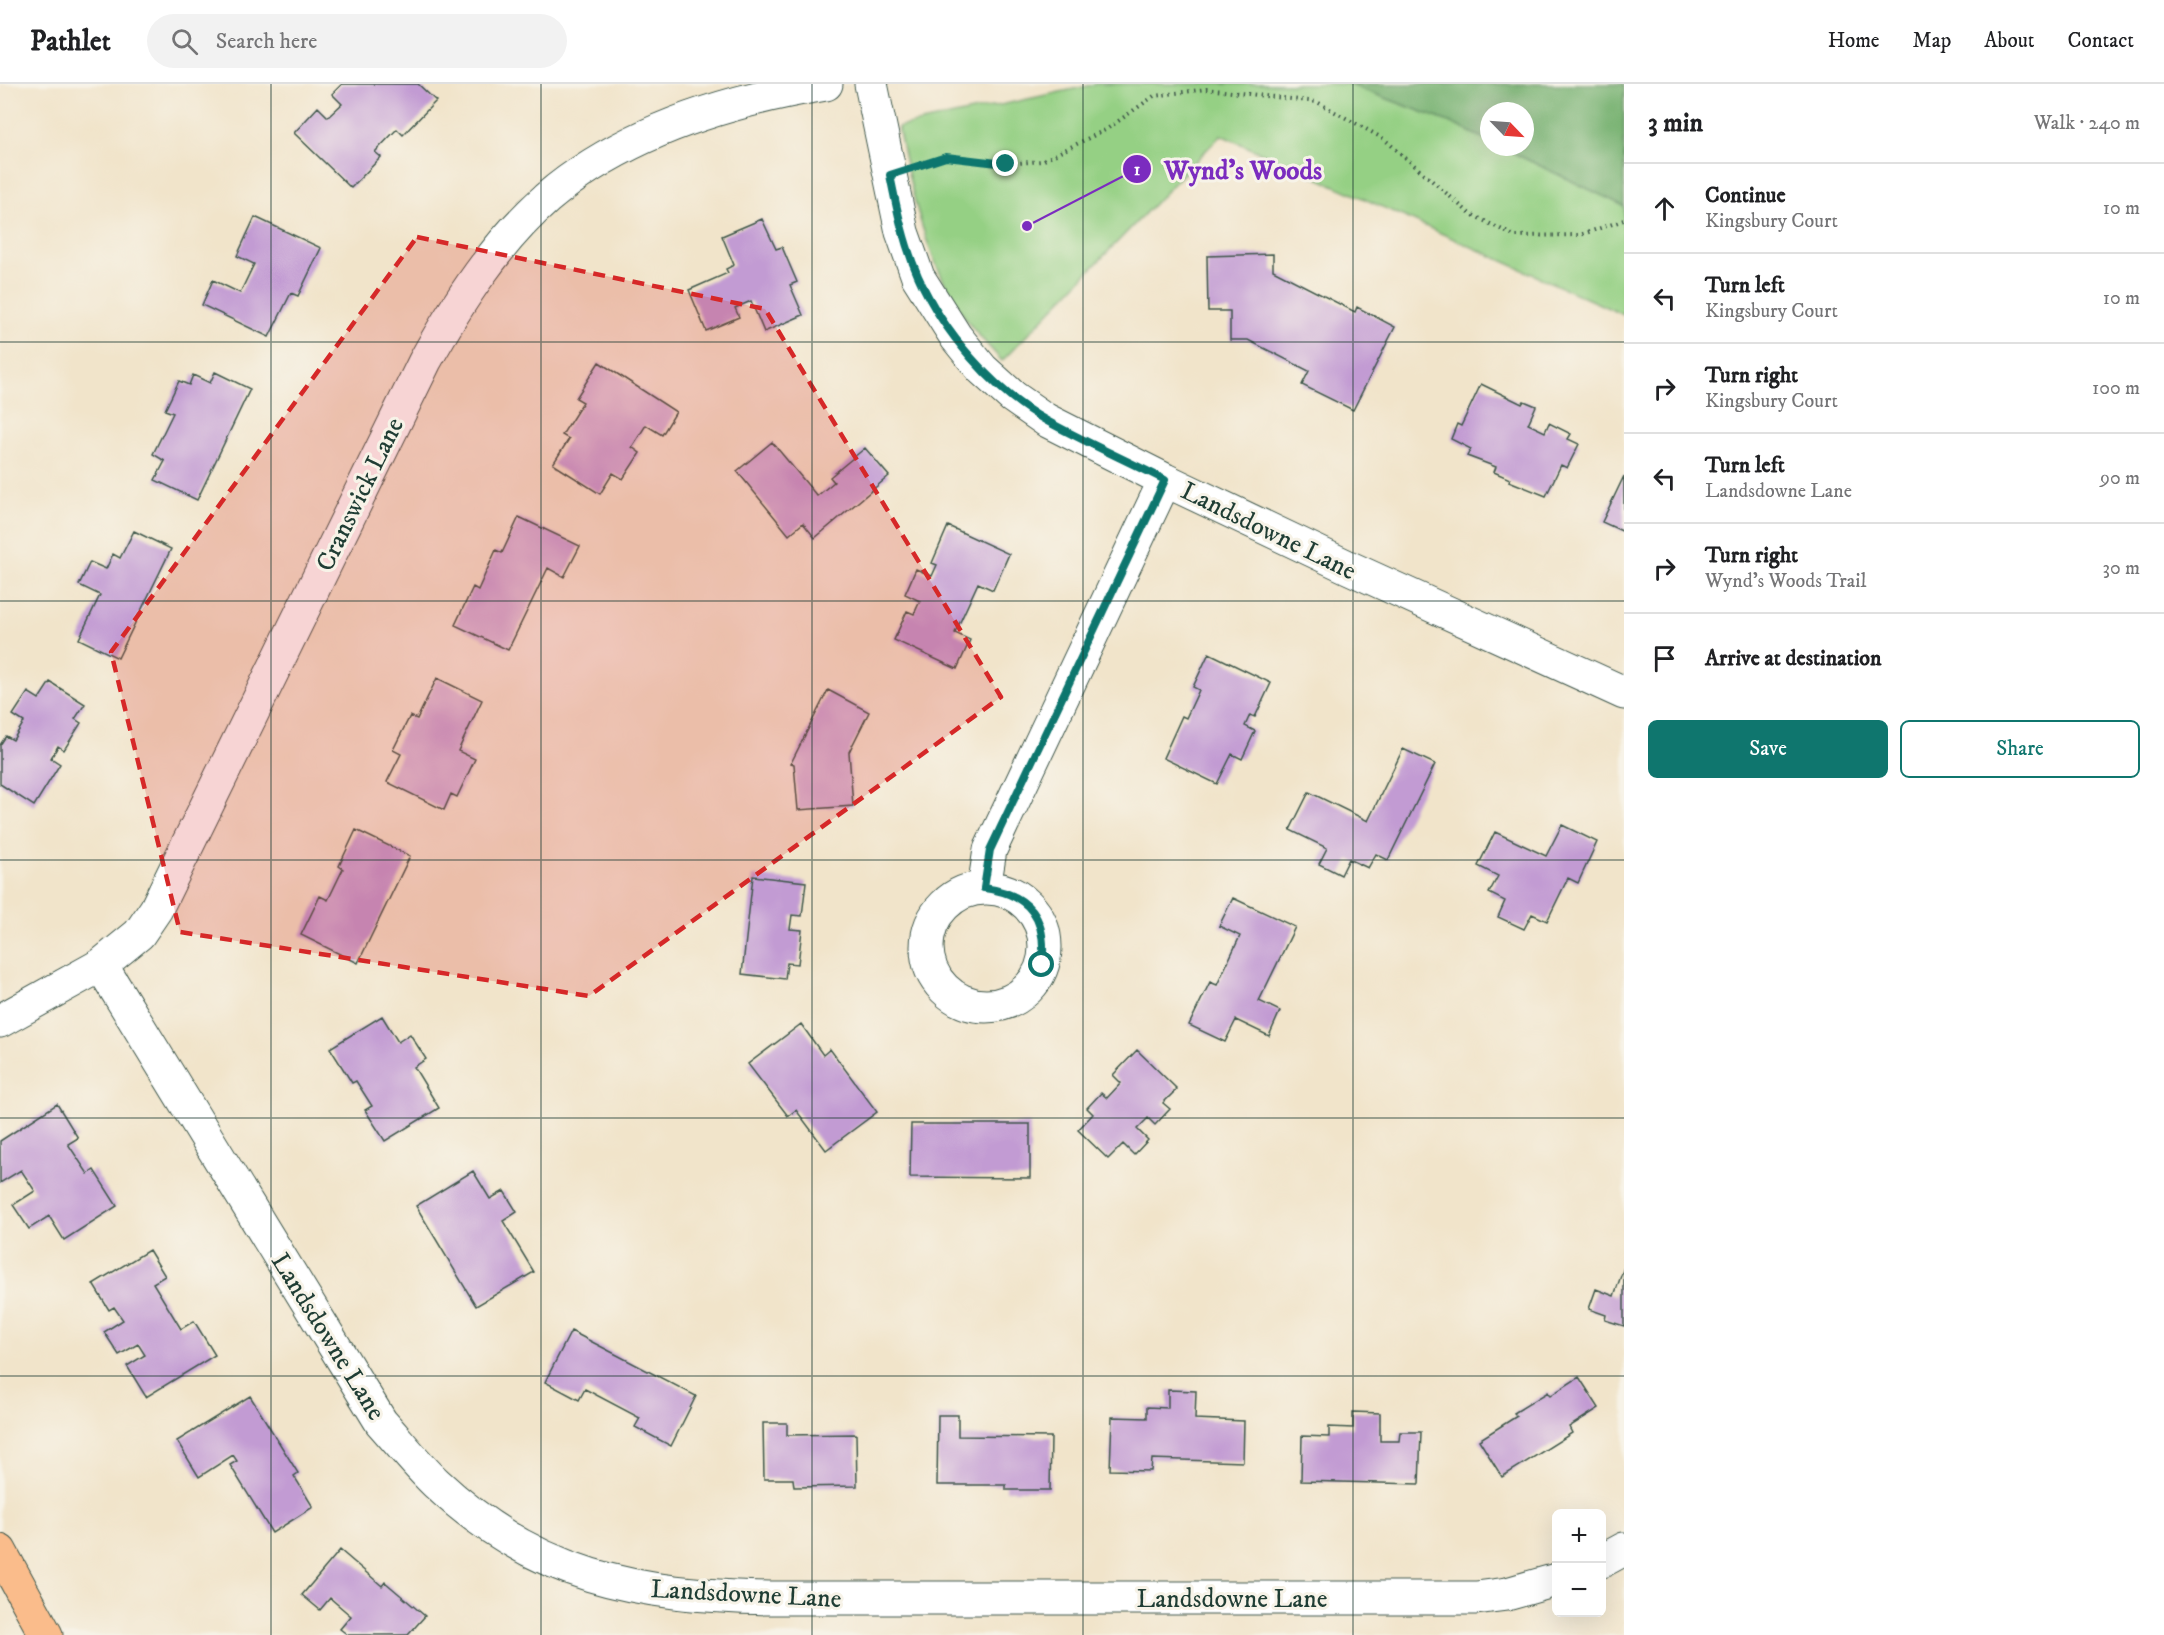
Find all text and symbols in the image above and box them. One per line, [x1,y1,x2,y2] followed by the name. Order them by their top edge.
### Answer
[147,14,567,68] search box
[30,24,111,59] text: Pathlet
[168,25,201,58] icon: search
[216,28,317,55] text: Search here
[1828,28,1880,54] text: Home
[1913,28,1951,54] text: Map
[1984,28,2035,54] text: About
[2068,28,2134,54] text: Contact
[1480,102,1534,156] north arrow
[1648,107,1703,140] text: 3 min
[2034,111,2140,136] text: Walk · 240 m
[1122,147,1334,192] callout: Wynd's Woods
[992,150,1018,176] route end
[1163,154,1322,188] text: Wynd's Woods
[1134,159,1141,181] text: 1
[1705,182,1786,209] text: Continue
[1648,192,1681,225] icon: ahead
[2103,196,2140,221] text: 10 m
[1705,209,1838,234] text: Kingsbury Court
[1705,272,1785,299] text: Turn left
[1648,282,1681,315] icon: left
[2103,286,2140,311] text: 10 m
[1705,299,1838,324] text: Kingsbury Court
[1705,362,1798,389] text: Turn right
[1648,372,1681,405] icon: right
[2092,376,2140,401] text: 100 m
[1705,389,1838,414] text: Kingsbury Court
[309,412,412,577] street label: Cranswick Lane
[1705,452,1785,479] text: Turn left
[1648,462,1681,495] icon: left
[2100,466,2140,491] text: 90 m
[1175,475,1361,588] street label: Landsdowne Lane
[1705,479,1852,504] text: Landsdowne Lane
[1705,542,1798,569] text: Turn right
[1648,552,1681,585] icon: right
[2102,556,2140,581] text: 30 m
[1705,569,1866,594] text: Wynd's Woods Trail
[1648,642,1681,675] icon: arrive
[1705,645,1882,672] text: Arrive at destination
[1648,720,1888,778] button: Save
[1900,720,2140,778] button: Share
[1028,951,1054,977] route start
[263,1247,392,1427] street label: Landsdowne Lane
[1552,1509,1606,1617] map controls
[1552,1509,1606,1563] button: +
[1552,1563,1606,1617] button: −
[650,1573,842,1616] street label: Landsdowne Lane
[1136,1583,1328,1616] street label: Landsdowne Lane

